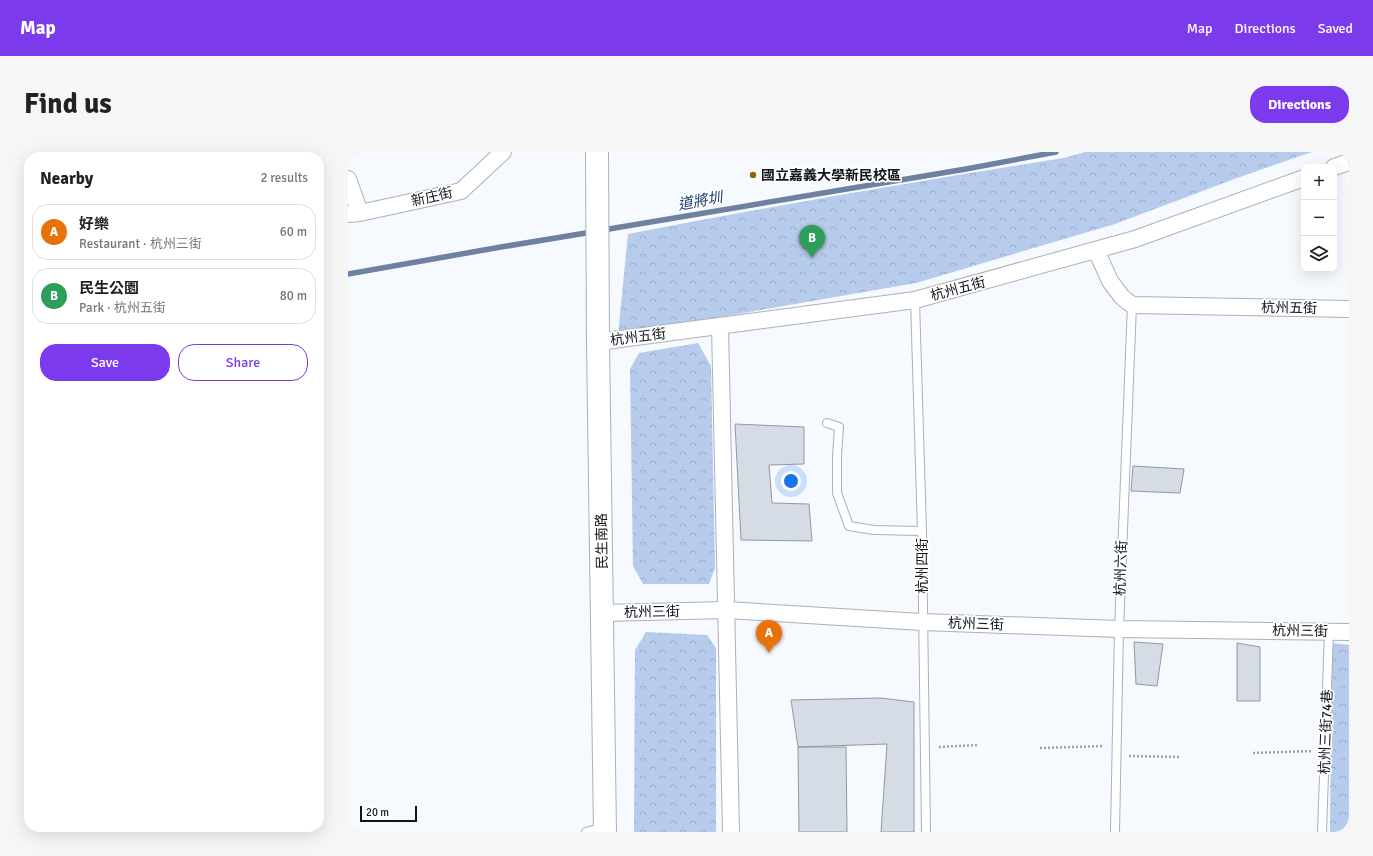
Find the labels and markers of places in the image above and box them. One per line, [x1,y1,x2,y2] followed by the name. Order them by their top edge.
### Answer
[761,167,901,184] place label: 國立嘉義大學新民校區
[748,170,758,180] marker: 國立嘉義大學新民校區
[799,225,825,258] pin: B
[756,620,782,653] pin: A

